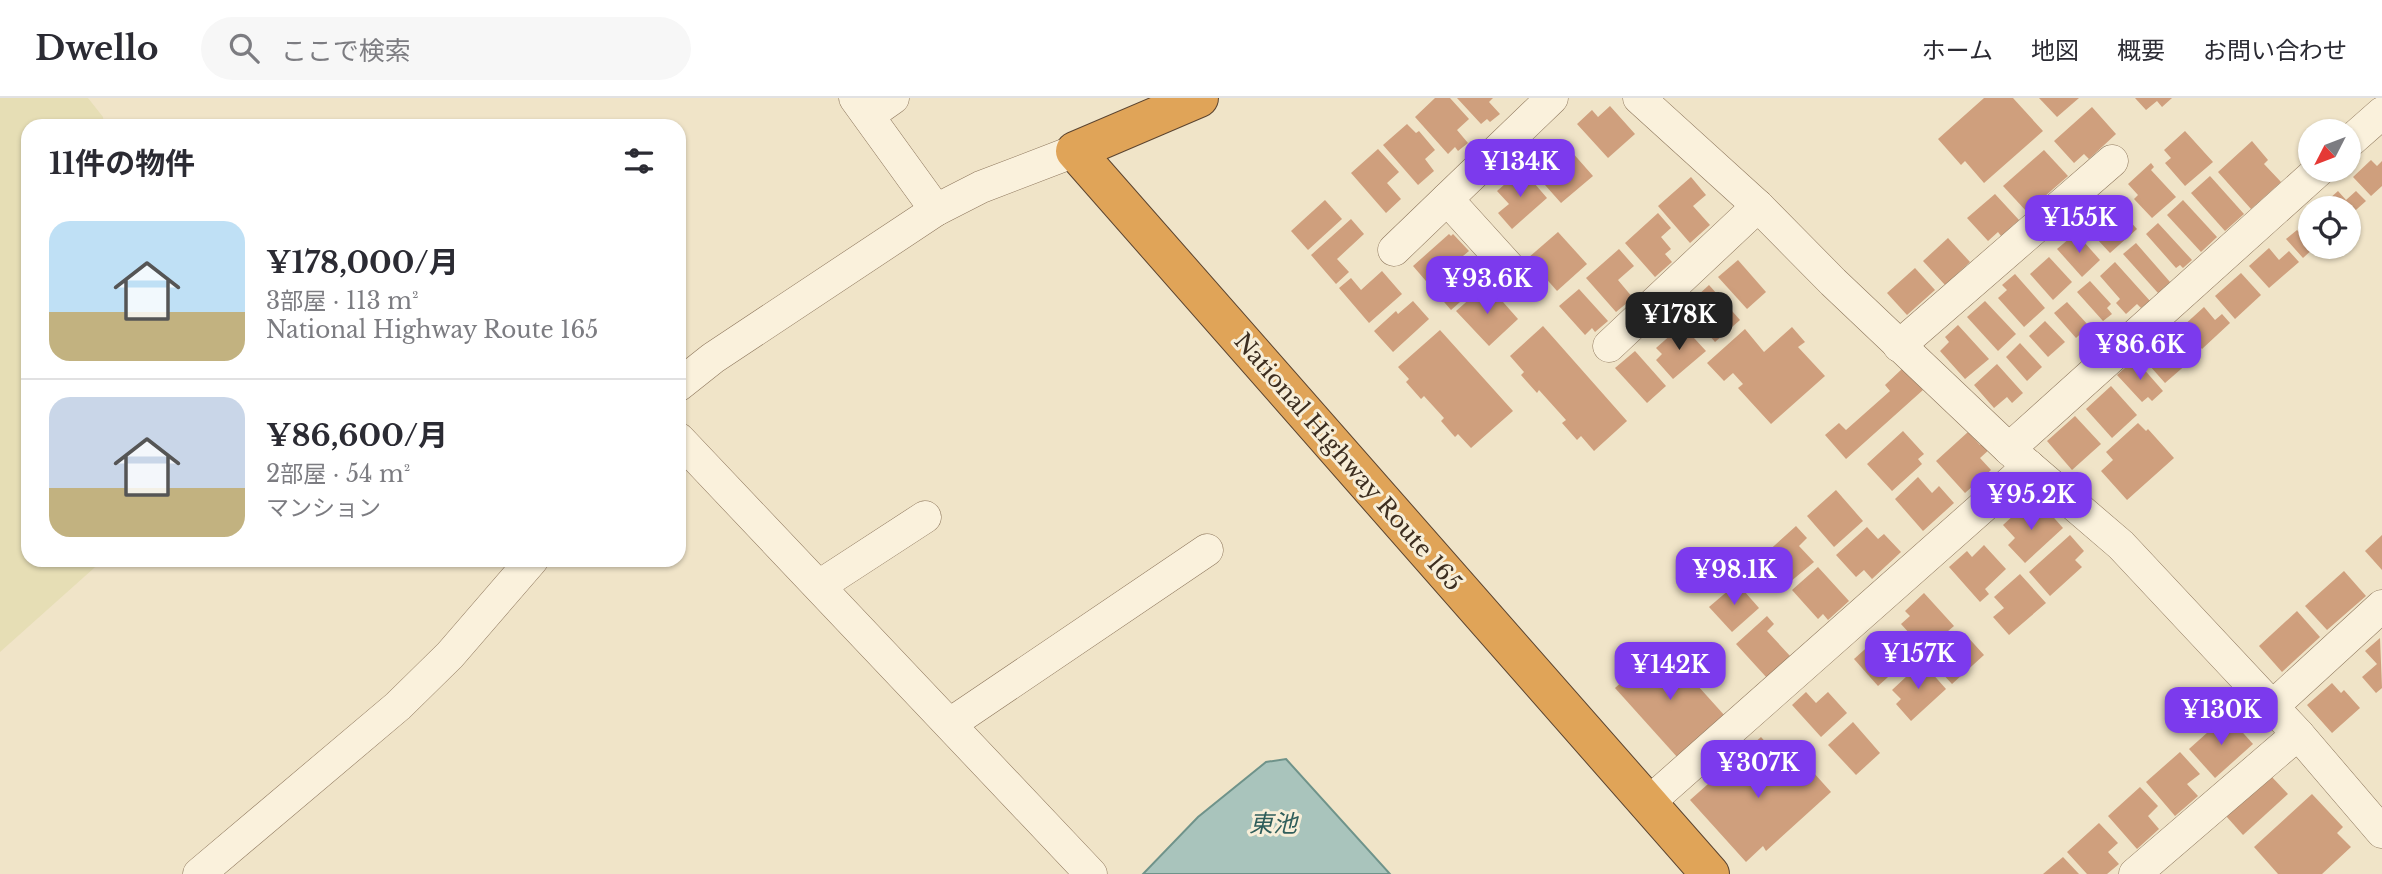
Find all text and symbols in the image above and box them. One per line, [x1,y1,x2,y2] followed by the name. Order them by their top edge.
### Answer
[201,17,691,80] search box
[35,28,159,69] text: Dwello
[225,29,263,67] icon: search
[281,35,411,67] text: ここで検索
[1922,36,1993,65] text: ホーム
[2031,36,2079,65] text: 地図
[2117,36,2165,65] text: 概要
[2203,36,2347,65] text: お問い合わせ
[2298,119,2361,182] north arrow
[2298,119,2361,259] map controls
[1471,140,1569,199] pin: ¥134K
[620,142,658,180] icon: filters
[49,145,195,182] text: 11件の物件
[1481,148,1559,176] text: ¥134K
[2030,195,2128,255] pin: ¥155K
[2298,196,2361,259] button: locate
[2041,204,2117,232] text: ¥155K
[266,244,459,281] text: ¥178,000/月
[105,249,189,333] icon: home
[1430,256,1544,316] pin: ¥93.6K
[1442,265,1532,293] text: ¥93.6K
[266,287,418,315] text: 3部屋 · 113 m²
[1630,292,1728,352] pin: ¥178K
[1642,301,1716,329] text: ¥178K
[266,316,598,344] text: National Highway Route 165
[2083,322,2197,382] pin: ¥86.6K
[1228,327,1468,597] street label: National Highway Route 165
[2095,331,2185,359] text: ¥86.6K
[266,417,448,454] text: ¥86,600/月
[105,425,189,509] icon: home
[266,460,410,488] text: 2部屋 · 54 m²
[1974,472,2088,532] pin: ¥95.2K
[1987,481,2075,509] text: ¥95.2K
[266,494,381,522] text: マンション
[1677,547,1791,607] pin: ¥98.1K
[1692,556,1776,584] text: ¥98.1K
[1869,632,1967,691] pin: ¥157K
[1881,640,1955,668] text: ¥157K
[1621,642,1719,702] pin: ¥142K
[1631,651,1709,679] text: ¥142K
[2172,688,2270,747] pin: ¥130K
[2181,696,2261,724] text: ¥130K
[1709,740,1807,800] pin: ¥307K
[1717,749,1799,777] text: ¥307K
[1249,809,1299,838] water label: 東池

